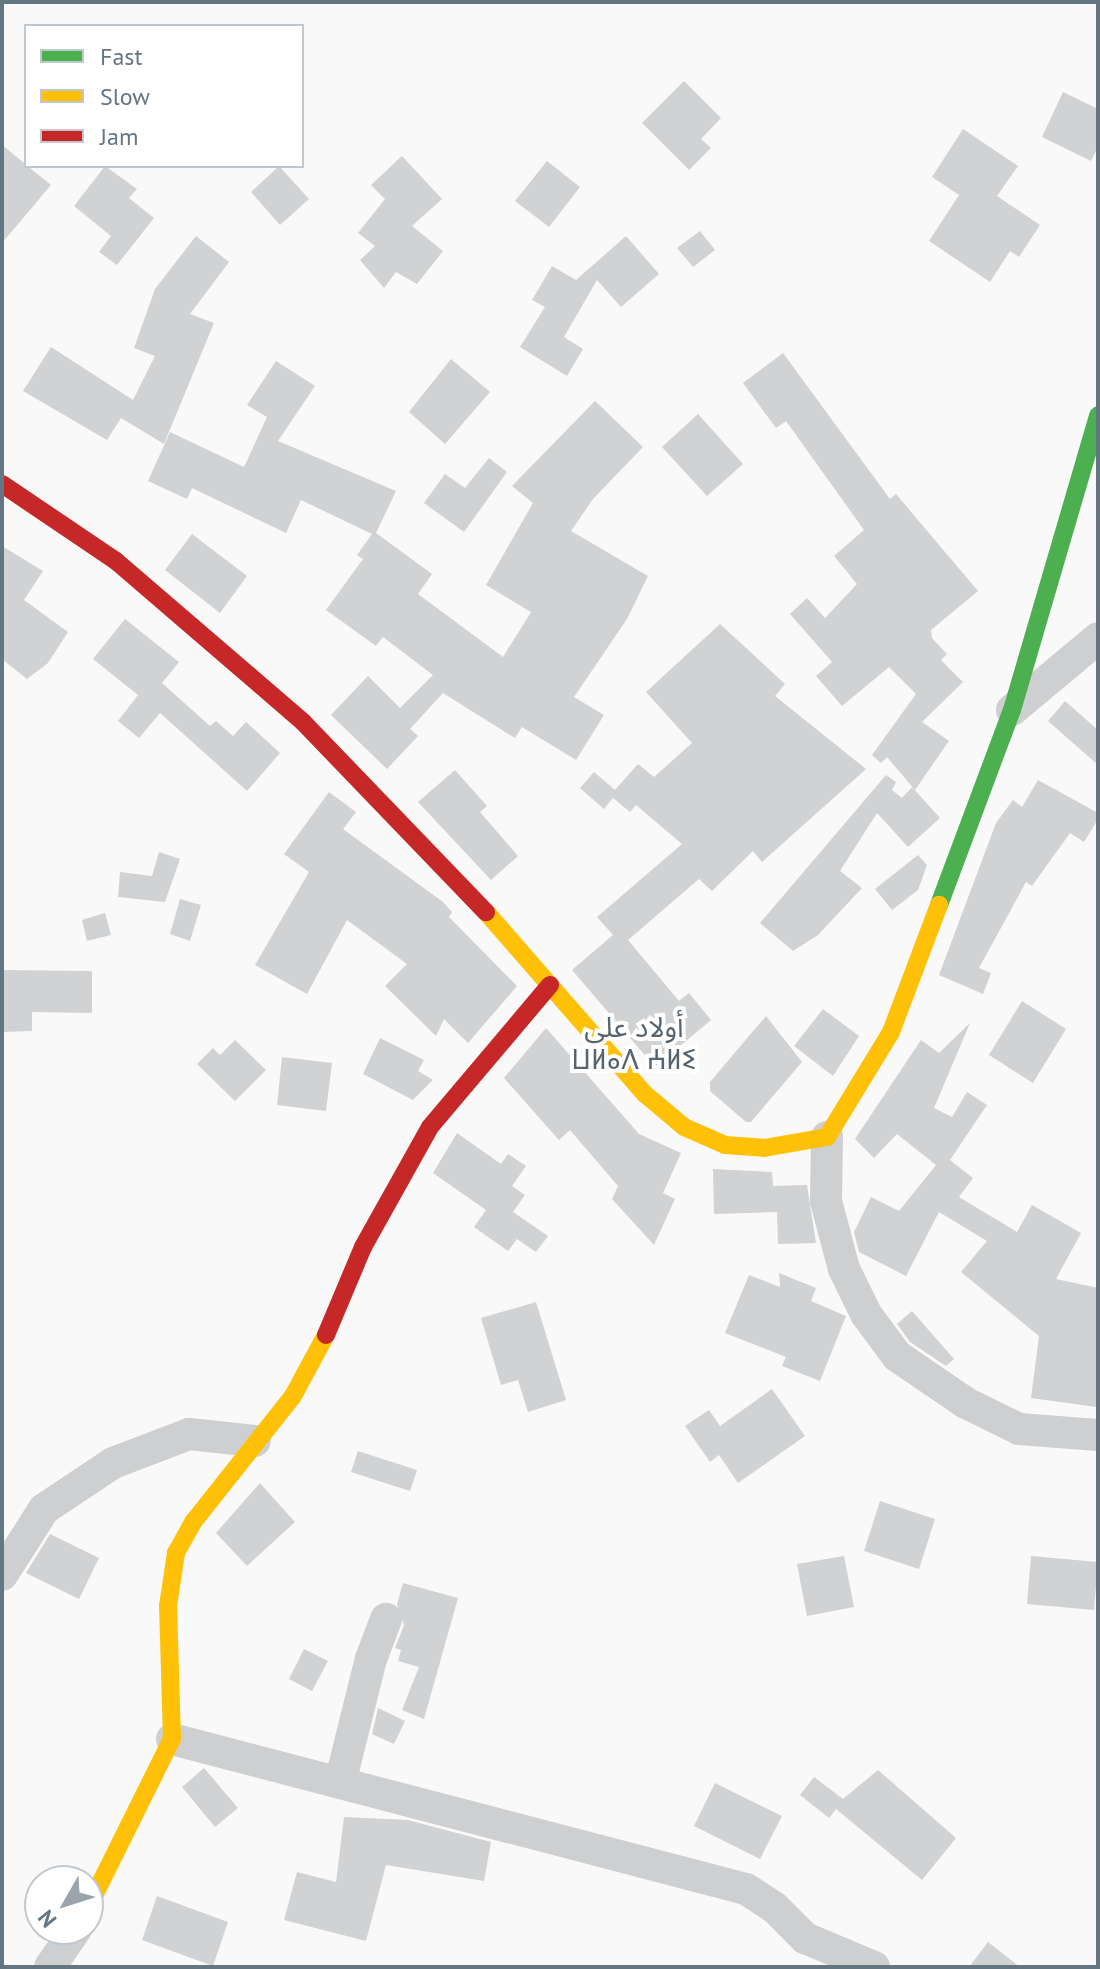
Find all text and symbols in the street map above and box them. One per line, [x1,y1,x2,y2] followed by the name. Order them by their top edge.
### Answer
[24,24,304,168] legend
[100,41,143,72] text: Fast
[100,81,150,112] text: Slow
[100,121,138,152] text: Jam
[571,1010,697,1076] district label: أولاد علي ⵡⵍⴰⴷ ⵄⵍⵉ
[24,1865,104,1945] north arrow
[31,1904,62,1933] text: N

